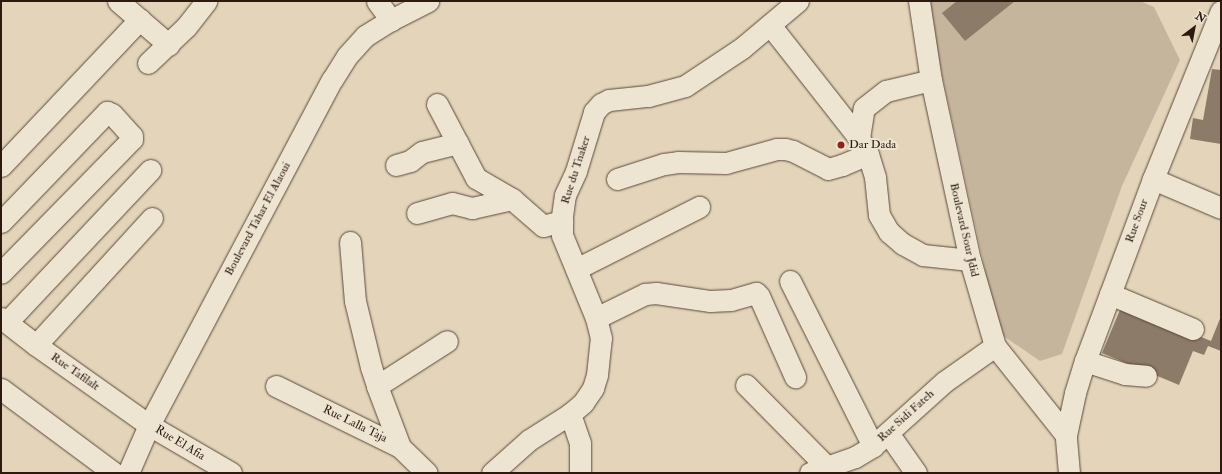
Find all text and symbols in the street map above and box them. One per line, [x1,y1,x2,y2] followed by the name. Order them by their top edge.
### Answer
[1174,8,1214,48] north arrow
[1193,9,1208,26] text: N
[558,134,594,206] street label: Rue du Tnaker
[849,138,896,152] place label: Dar Dada
[836,140,846,150] marker: Dar Dada
[222,160,294,278] street label: Boulevard Tahar El Alaoui
[946,182,982,278] street label: Boulevard Sour Jdid
[1122,197,1152,245] street label: Rue Sour
[48,350,102,394] street label: Rue Tafilalt
[875,387,937,445] street label: Rue Sidi Fateh
[321,402,389,446] street label: Rue Lalla Taja
[152,423,208,463] street label: Rue El Afia

